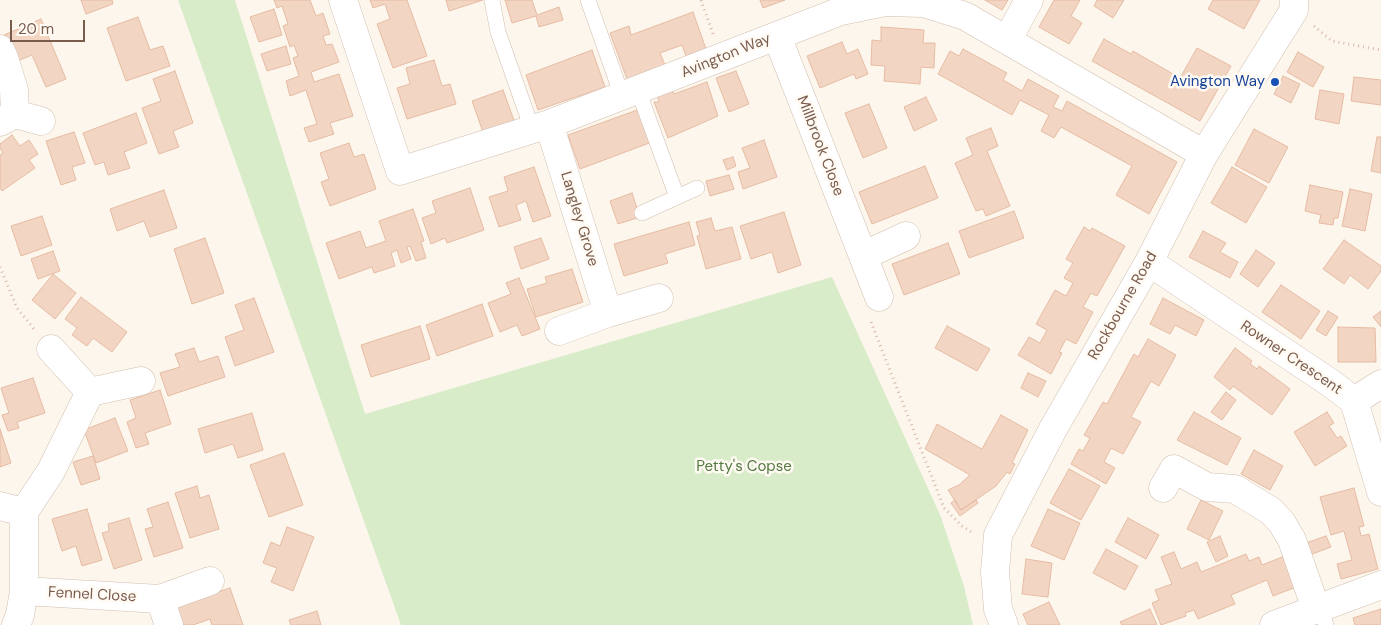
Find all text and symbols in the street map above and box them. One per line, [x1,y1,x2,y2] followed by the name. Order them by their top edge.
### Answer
[12,10,88,42] scale bar
[18,19,54,39] text: 20 m
[679,30,773,82] street label: Avington Way
[1170,73,1265,91] place label: Avington Way
[1269,76,1281,88] marker: Avington Way
[793,93,847,199] street label: Millbrook Close
[556,169,602,269] street label: Langley Grove
[1085,249,1161,363] street label: Rockbourne Road
[1237,317,1345,399] street label: Rowner Crescent
[696,458,792,476] park label: Petty's Copse
[47,584,137,606] street label: Fennel Close

